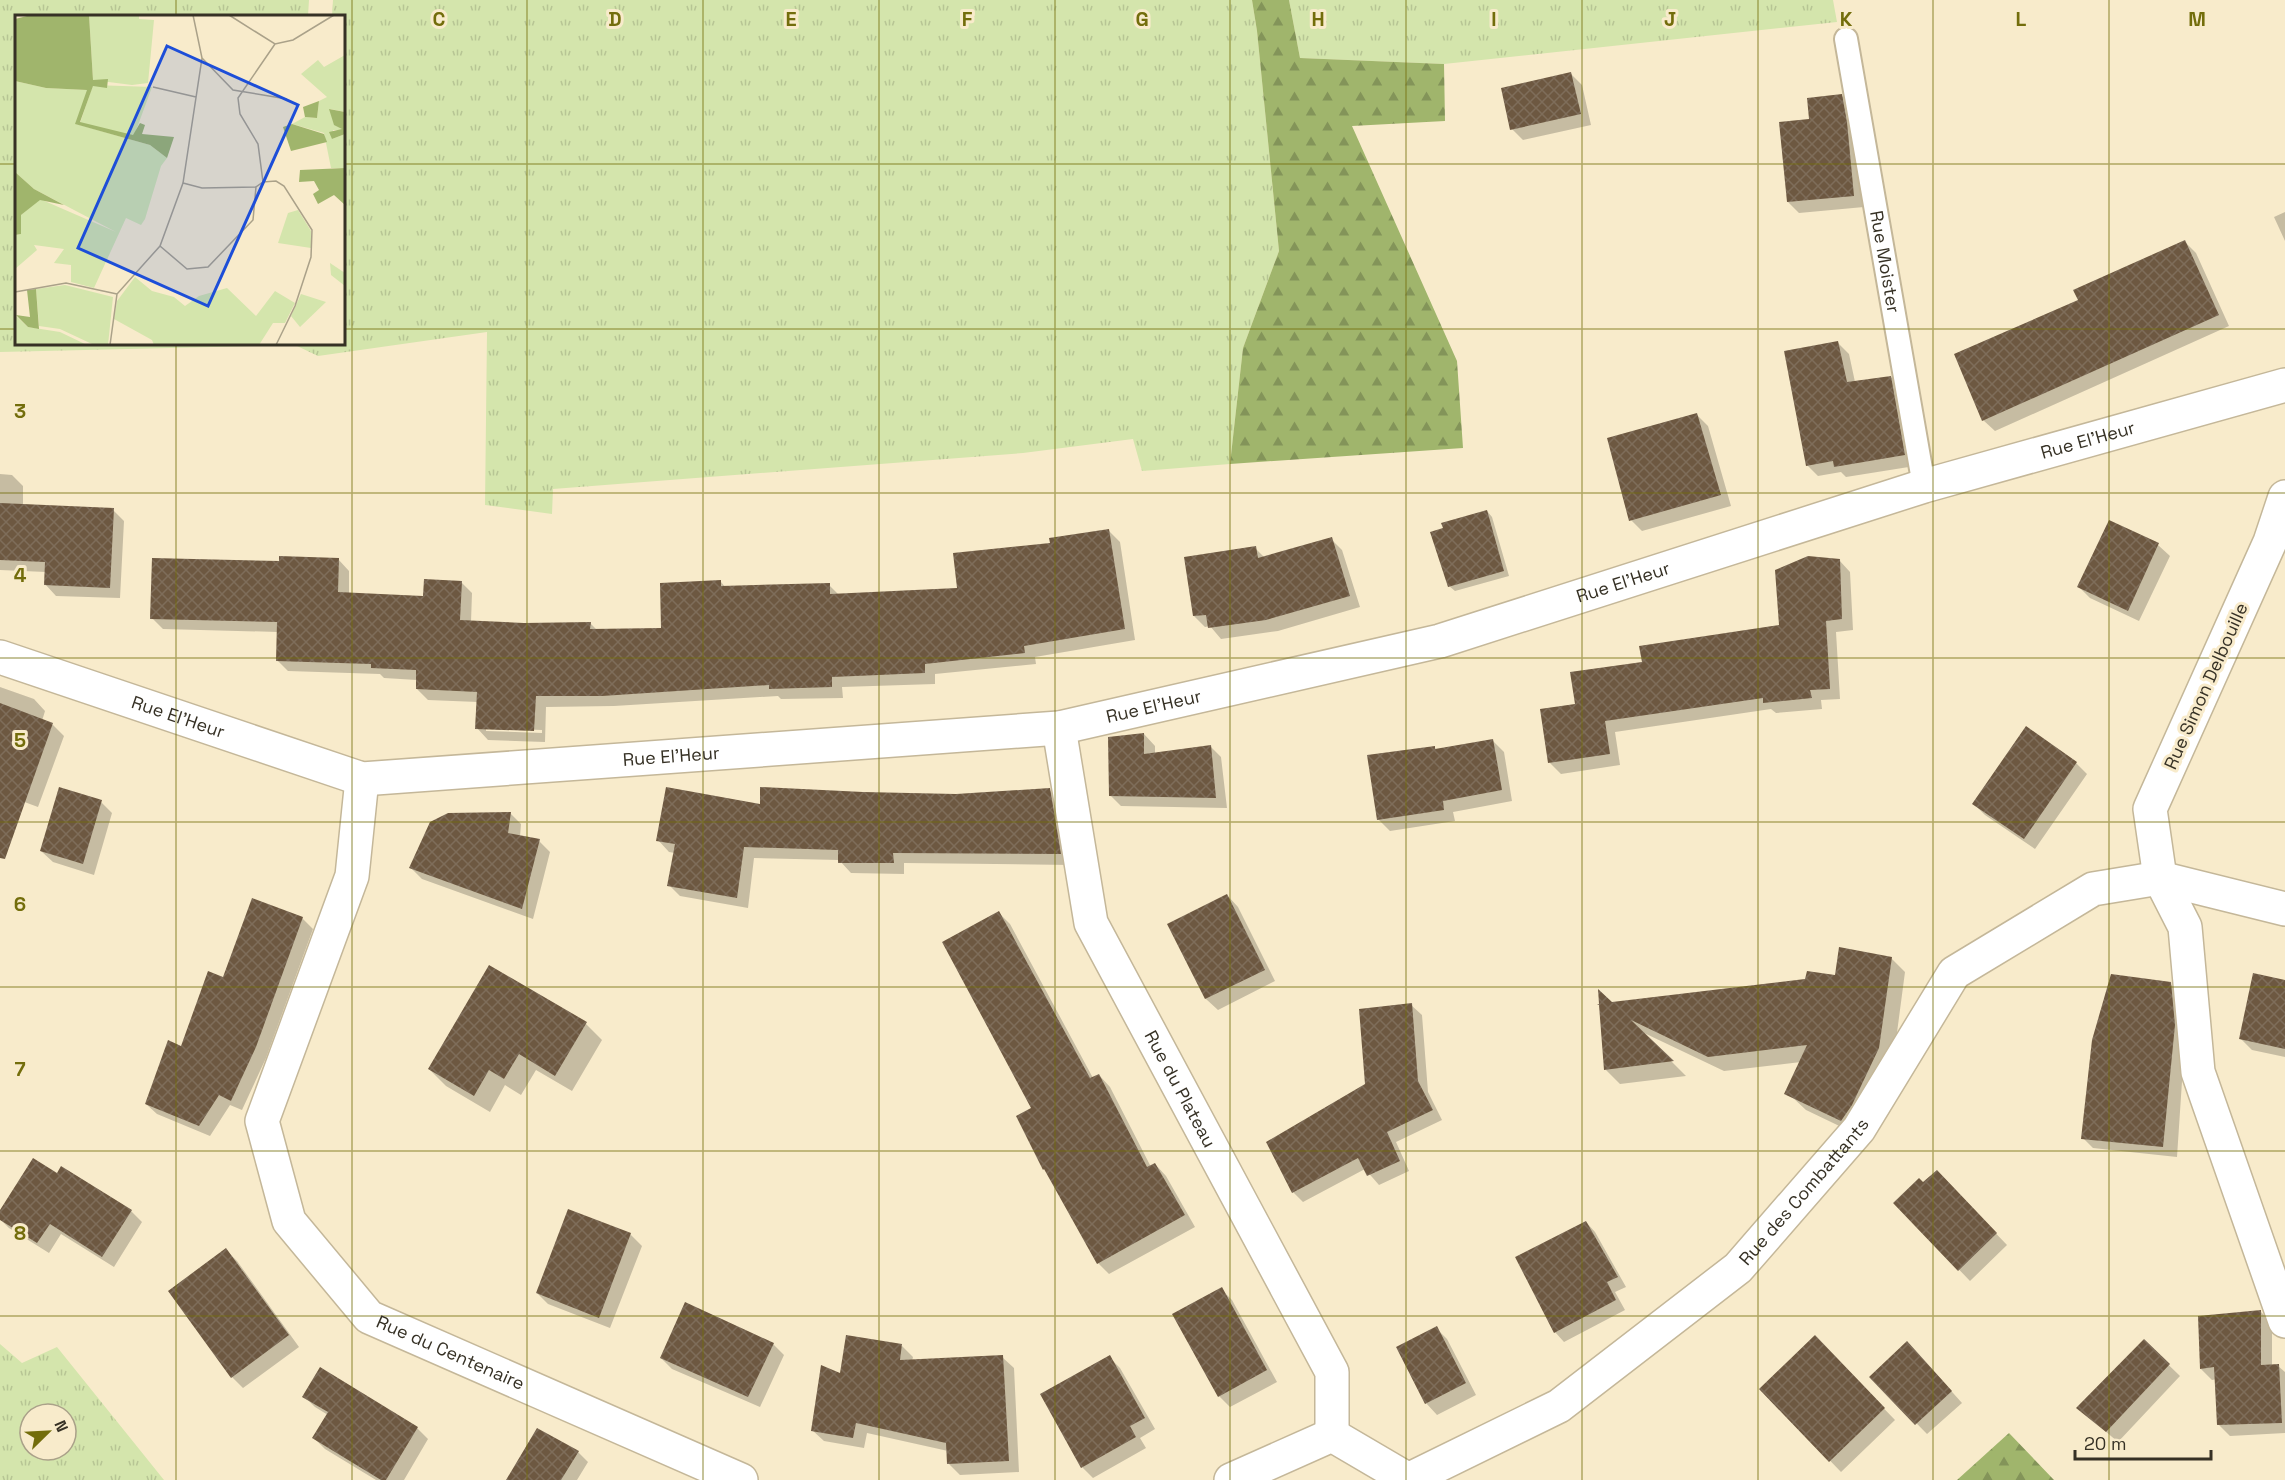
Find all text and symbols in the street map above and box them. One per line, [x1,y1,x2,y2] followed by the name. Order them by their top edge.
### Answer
[433,6,446,32] text: C
[608,6,622,32] text: D
[785,6,797,32] text: E
[962,6,973,32] text: F
[1135,6,1149,32] text: G
[1311,6,1325,32] text: H
[1491,6,1497,32] text: I
[1664,6,1676,32] text: J
[1840,6,1853,32] text: K
[2016,6,2027,32] text: L
[2188,6,2206,32] text: M
[15,15,345,345] inset map
[1865,209,1906,315] street label: Rue Moister
[14,398,26,424] text: 3
[2038,415,2138,464] street label: Rue El'Heur
[1573,556,1673,608] street label: Rue El'Heur
[14,562,27,588] text: 4
[2158,599,2253,773] street label: Rue Simon Delbouille
[1104,684,1204,728] street label: Rue El'Heur
[129,690,228,743] street label: Rue El'Heur
[14,727,26,753] text: 5
[622,741,721,771] street label: Rue El'Heur
[14,891,26,917] text: 6
[1140,1026,1221,1151] street label: Rue du Plateau
[14,1056,26,1082] text: 7
[1734,1114,1874,1270] street label: Rue des Combattants
[14,1220,26,1246] text: 8
[373,1310,528,1395] street label: Rue du Centenaire
[18,1402,78,1462] north arrow
[49,1417,73,1435] text: N
[2075,1423,2212,1461] scale bar
[2084,1432,2127,1455] text: 20 m

